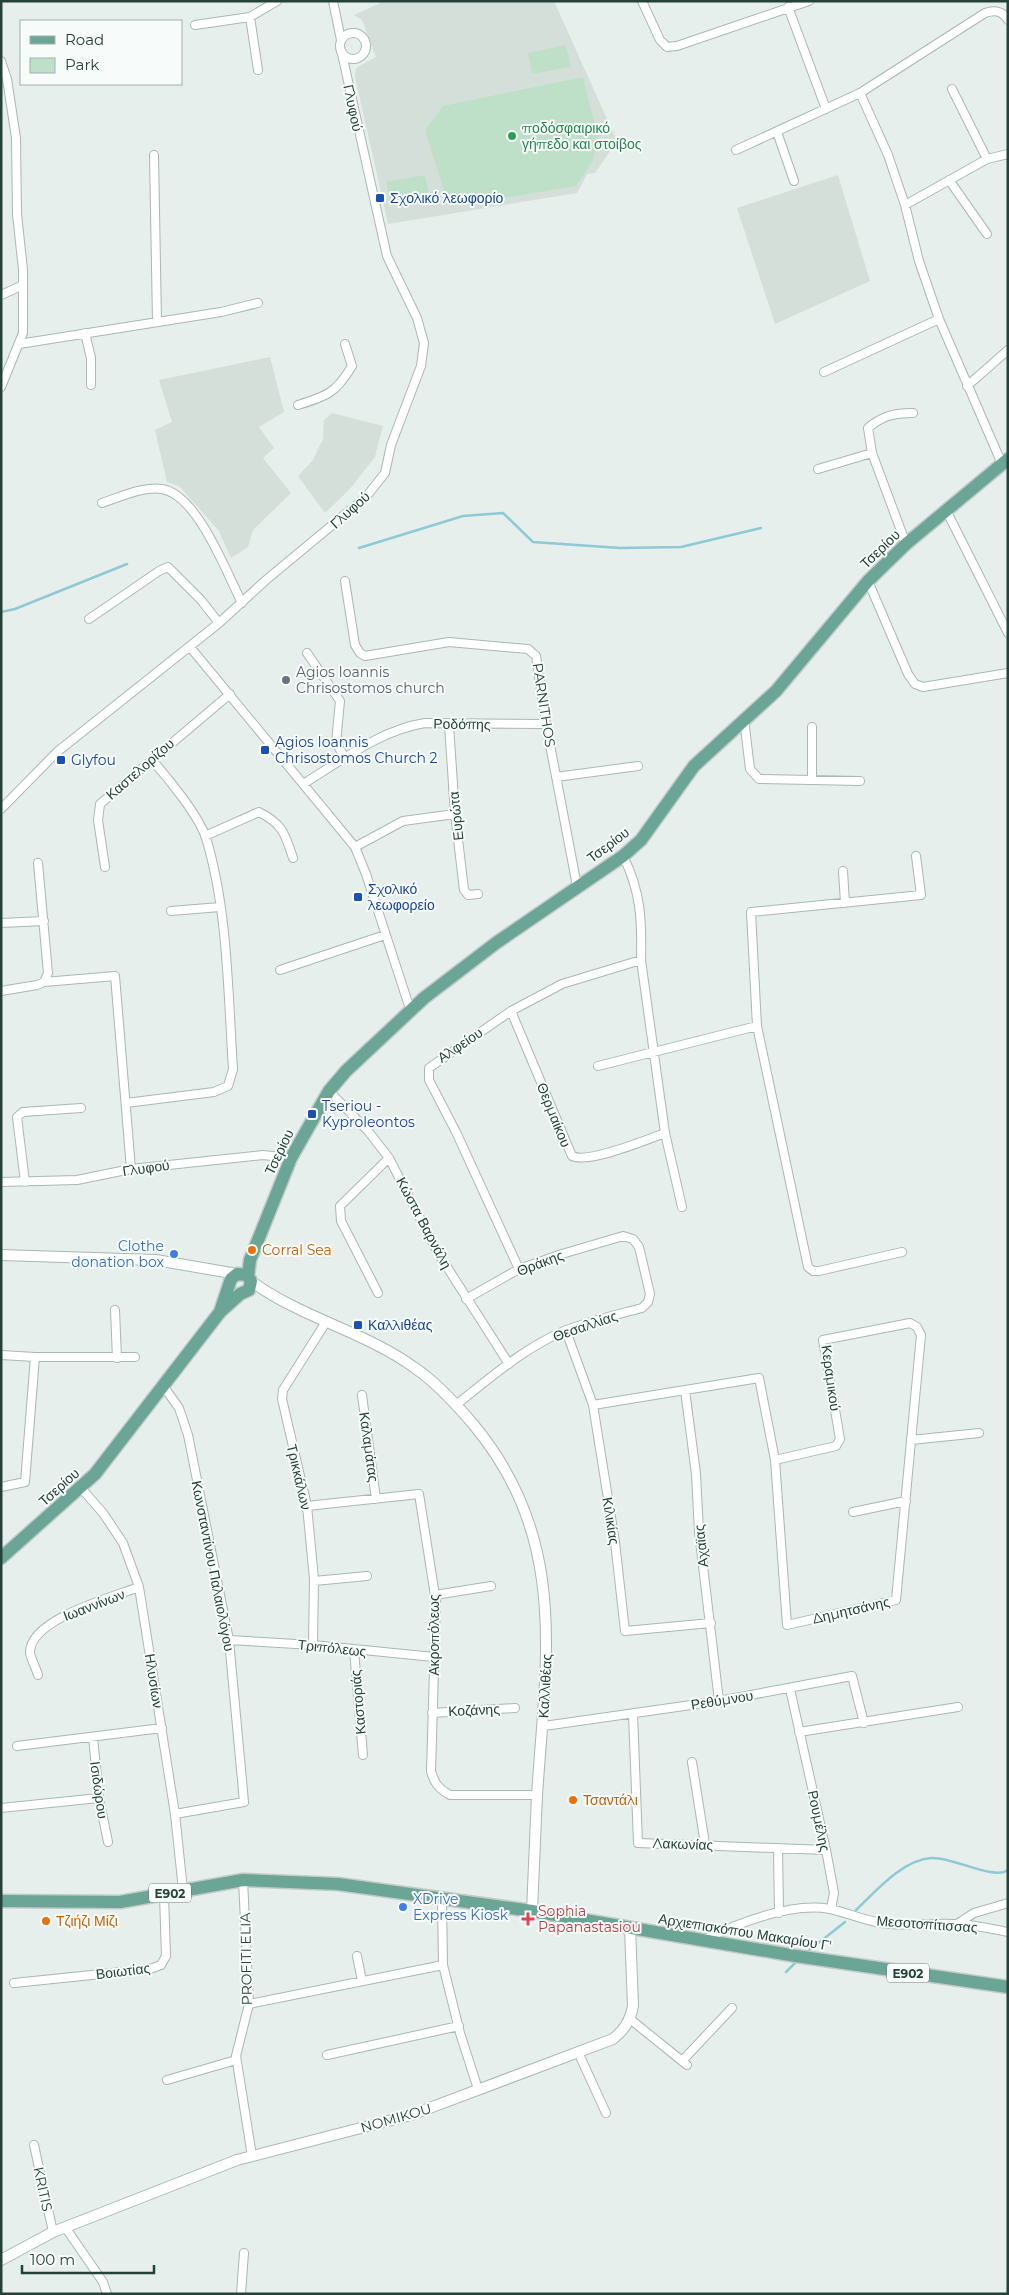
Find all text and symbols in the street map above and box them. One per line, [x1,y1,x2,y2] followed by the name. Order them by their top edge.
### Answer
[20,20,182,85] legend
[65,30,104,49] text: Road
[65,55,99,74] text: Park
[339,83,367,133] street label: Γλυφού
[521,119,642,153] place label: ποδόσφαιρικό γήπεδο και στοίβος
[506,130,518,142] marker: ποδόσφαιρικό γήπεδο και στοίβος
[390,189,504,207] place label: Σχολικό λεωφορίο
[374,192,386,204] marker: Σχολικό λεωφορίο
[326,487,374,533] street label: Γλυφού
[856,526,904,572] street label: Τσερίου
[528,662,560,748] street label: PARNITHOS
[296,663,445,697] place label: Agios Ioannis Chrisostomos church
[280,674,292,686] marker: Agios Ioannis Chrisostomos church
[433,715,491,734] street label: Ροδόπης
[275,733,438,767] place label: Agios Ioannis Chrisostomos Church 2
[102,734,178,804] street label: Καστελορίζου
[259,744,271,756] marker: Agios Ioannis Chrisostomos Church 2
[71,751,116,769] place label: Glyfou
[55,754,67,766] marker: Glyfou
[444,791,468,841] street label: Ευρώτα
[583,823,633,867] street label: Τσερίου
[367,880,435,914] place label: Σχολικό λεωφορείο
[352,891,364,903] marker: Σχολικό λεωφορείο
[434,1023,486,1067] street label: Αλφείου
[533,1080,575,1150] street label: Θερμαίκου
[322,1097,415,1131] place label: Tseriou - Kyproleontos
[306,1108,318,1120] marker: Tseriou - Kyproleontos
[260,1126,298,1178] street label: Τσερίου
[121,1156,171,1180] street label: Γλυφού
[392,1174,456,1272] street label: Κώστα Βαρνάλη
[71,1237,165,1271] place label: Clothe donation box
[262,1241,332,1259] place label: Corral Sea
[246,1244,258,1256] marker: Corral Sea
[514,1246,566,1280] street label: Θράκης
[168,1248,180,1260] marker: Clothe donation box
[550,1307,620,1345] street label: Θεσαλλίας
[368,1316,433,1334] place label: Καλλιθέας
[352,1319,364,1331] marker: Καλλιθέας
[817,1344,845,1412] street label: Κεραμικού
[355,1411,383,1484] street label: Καλαμάτας
[283,1442,315,1512] street label: Τρικκάλων
[35,1464,83,1510] street label: Τσερίου
[188,1479,238,1653] street label: Κωνσταντίνου Παλαιολόγου
[598,1496,624,1546] street label: Κιλικίας
[690,1523,712,1568] street label: Αχαϊας
[60,1585,128,1625] street label: Ιωαννίνων
[811,1592,892,1628] street label: Δημητσάνης
[425,1594,443,1676] street label: Ακροπόλεως
[297,1635,368,1661] street label: Τριπόλεως
[141,1652,167,1710] street label: Ηλυσίων
[534,1653,556,1719] street label: Καλλιθέας
[346,1669,370,1735] street label: Καστοριάς
[689,1686,755,1714] street label: Ρεθύμνου
[448,1700,501,1720] street label: Κοζάνης
[86,1760,112,1820] street label: Ισιδώρου
[804,1788,834,1854] street label: Ρουμέλης
[583,1791,638,1809] place label: Τσαντάλι
[567,1794,579,1806] marker: Τσαντάλι
[652,1834,714,1854] street label: Λακωνίας
[149,1884,191,1902] road number: E902
[413,1890,509,1924] place label: XDrive Express Kiosk
[397,1901,409,1913] marker: XDrive Express Kiosk
[538,1902,641,1936] place label: Sophia Papanastasiou
[657,1909,833,1955] street label: Αρχιεπισκόπου Μακαρίου Γ'
[876,1911,978,1937] street label: Μεσοτοπίτισσας
[56,1912,118,1930] place label: Τζιήζι Μίζι
[236,1912,256,2005] street label: PROFITI ELIA
[522,1913,534,1925] marker: Sophia Papanastasiou
[40,1915,52,1927] marker: Τζιήζι Μίζι
[95,1959,151,1983] street label: Βοιωτίας
[887,1964,929,1982] road number: E902
[358,2099,434,2137] street label: NOMIKOU
[29,2165,57,2213] street label: KRITIS
[22,2242,155,2274] scale bar
[30,2250,75,2269] text: 100 m

